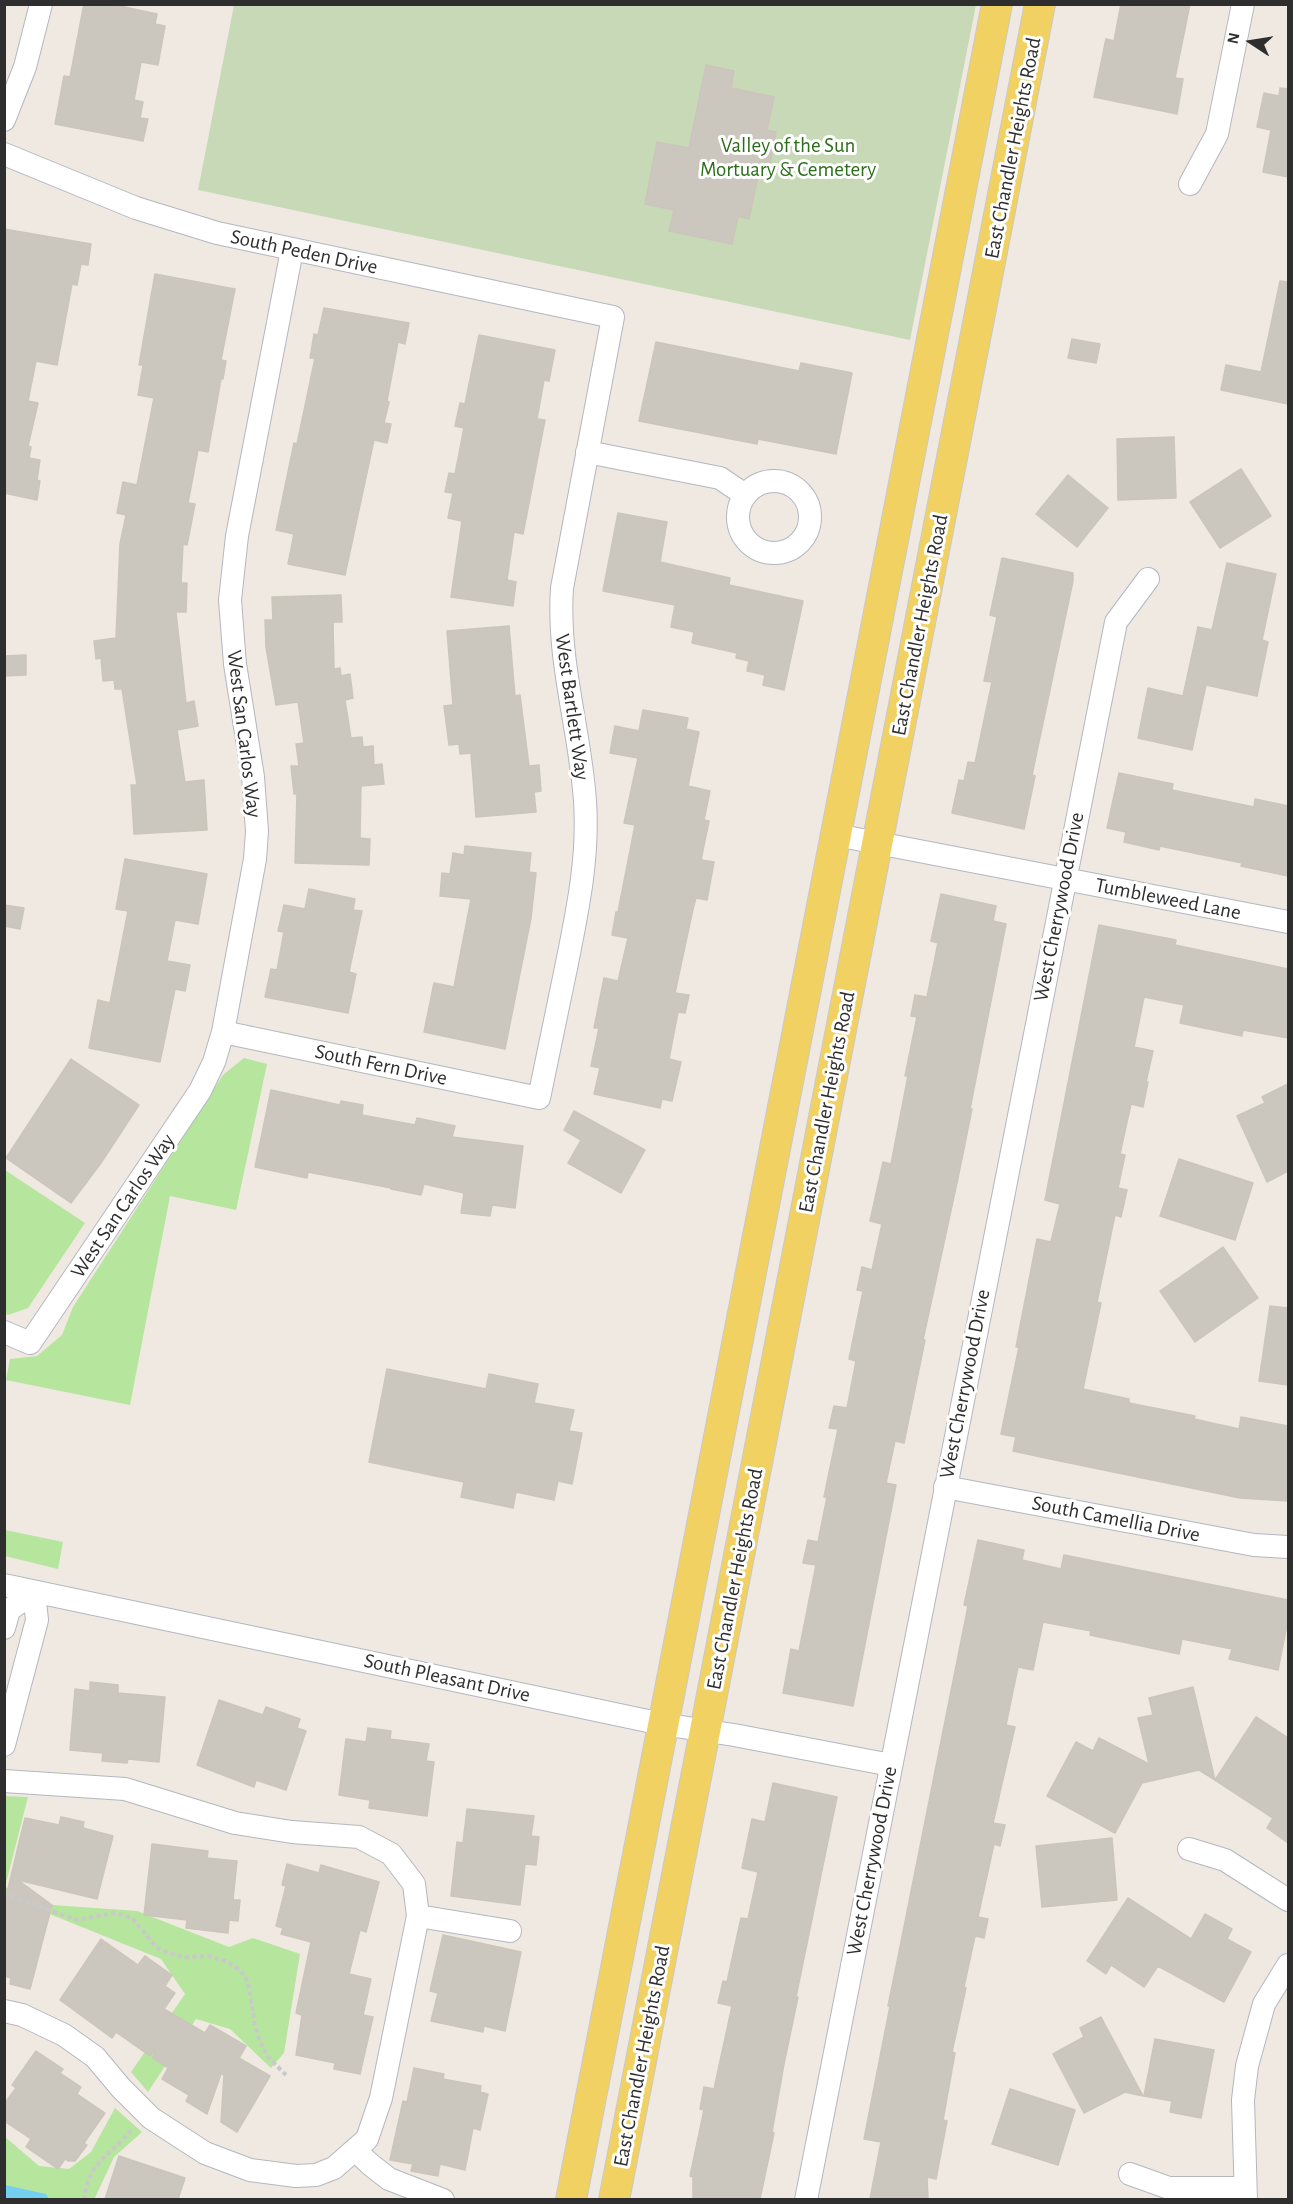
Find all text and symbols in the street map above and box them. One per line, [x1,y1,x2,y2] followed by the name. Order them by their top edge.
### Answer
[1221,12,1281,72] north arrow
[1224,31,1242,45] text: N
[979,35,1047,261] street label: East Chandler Heights Road
[700,133,876,183] park label: Valley of the Sun Mortuary & Cemetery
[228,224,380,280] street label: South Peden Drive
[886,512,954,738] street label: East Chandler Heights Road
[549,632,595,782] street label: West Bartlett Way
[221,649,267,819] street label: West San Carlos Way
[1028,810,1090,1004] street label: West Cherrywood Drive
[1093,873,1243,925] street label: Tumbleweed Lane
[793,989,861,1215] street label: East Chandler Heights Road
[313,1039,449,1091] street label: South Fern Drive
[65,1129,181,1283] street label: West San Carlos Way
[934,1287,996,1481] street label: West Cherrywood Drive
[701,1466,769,1692] street label: East Chandler Heights Road
[1030,1490,1202,1548] street label: South Camellia Drive
[362,1648,532,1708] street label: South Pleasant Drive
[841,1764,903,1958] street label: West Cherrywood Drive
[608,1943,676,2169] street label: East Chandler Heights Road

